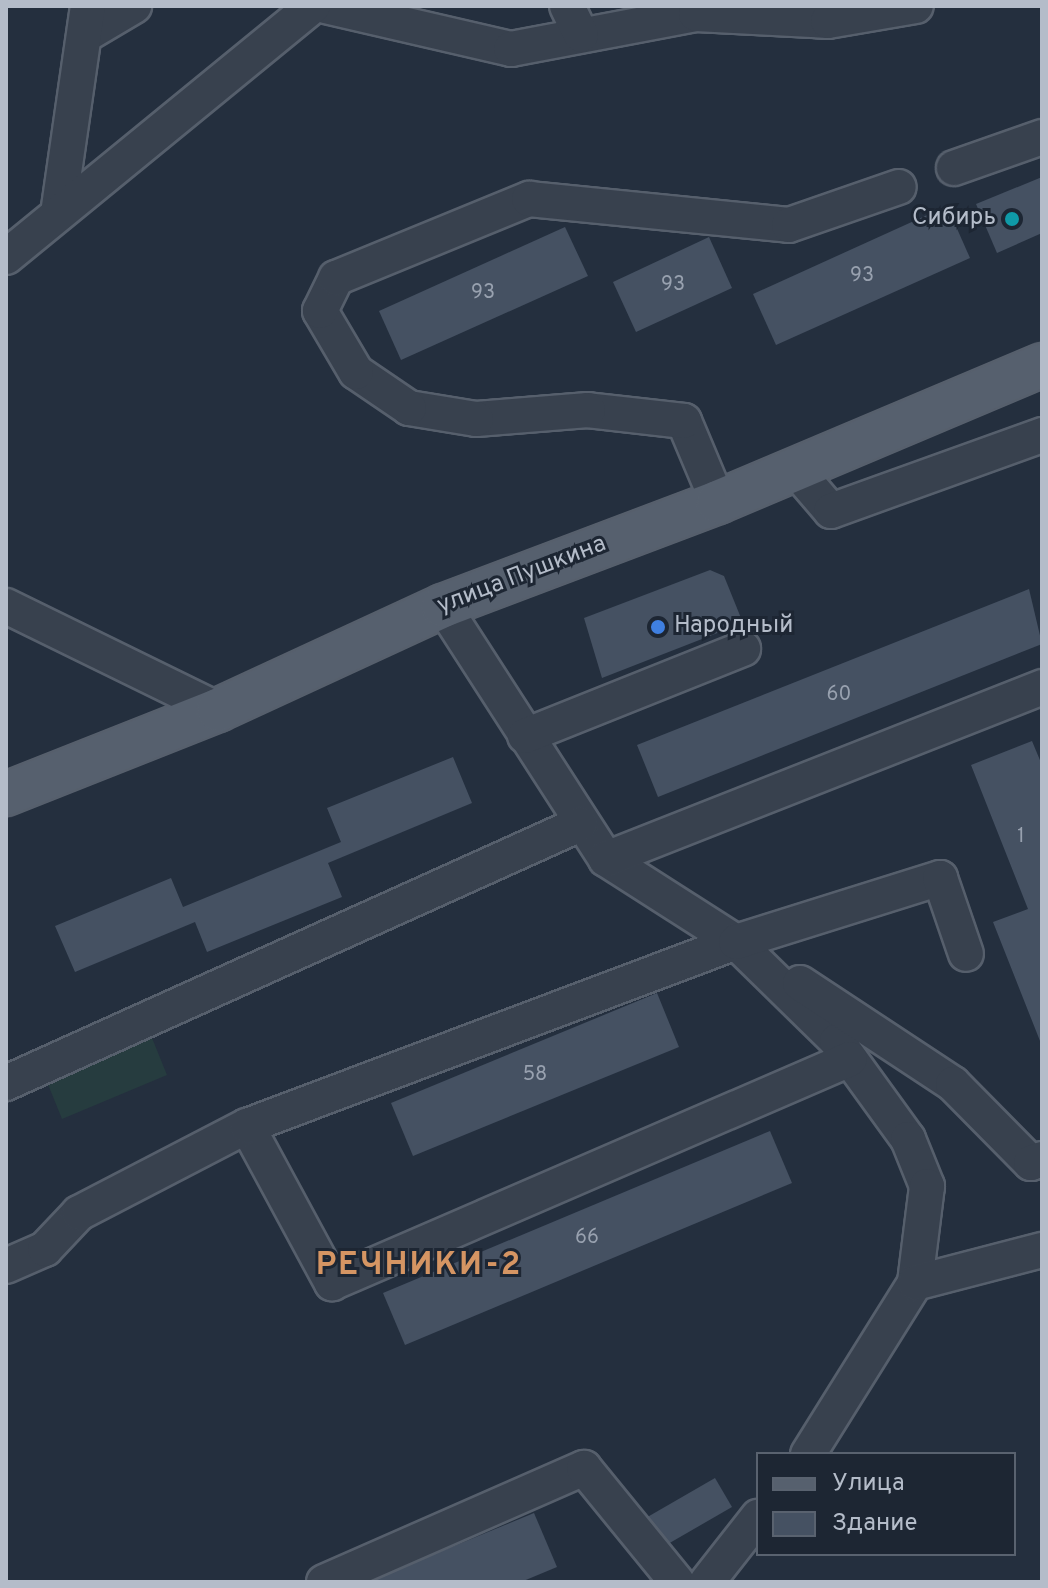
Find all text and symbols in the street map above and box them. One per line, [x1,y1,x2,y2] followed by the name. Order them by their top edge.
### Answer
[912,205,996,233] place label: Сибирь
[1003,210,1021,228] marker: Сибирь
[850,264,874,288] house number: 93
[661,273,685,297] house number: 93
[471,281,495,305] house number: 93
[433,531,611,621] street label: улица Пушкина
[674,613,793,641] place label: Народный
[649,618,667,636] marker: Народный
[827,683,851,707] house number: 60
[1017,825,1025,849] house number: 1
[523,1063,547,1087] house number: 58
[575,1226,599,1250] house number: 66
[316,1247,522,1285] district label: РЕЧНИКИ-2
[756,1452,1016,1556] legend
[832,1469,905,1499] text: Улица
[832,1509,918,1539] text: Здание

